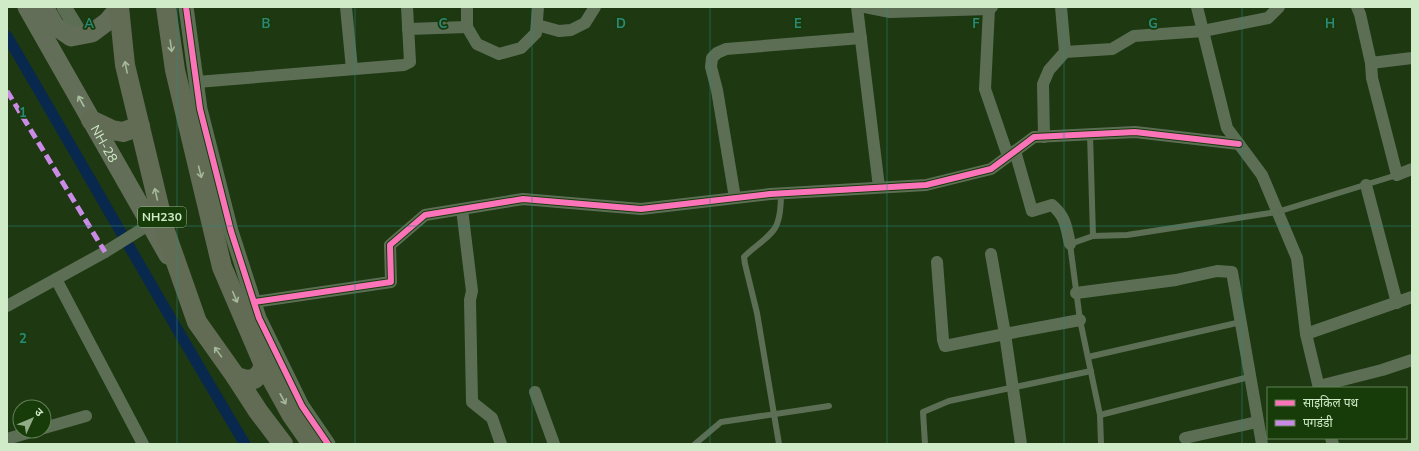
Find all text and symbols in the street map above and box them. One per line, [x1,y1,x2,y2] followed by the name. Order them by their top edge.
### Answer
[84,15,94,33] text: A
[262,15,271,33] text: B
[439,15,448,33] text: C
[616,15,626,33] text: D
[794,15,802,33] text: E
[972,15,980,33] text: F
[1148,15,1158,33] text: G
[1325,15,1335,33] text: H
[167,39,175,52] one-way arrow
[122,61,130,74] one-way arrow
[76,95,84,107] one-way arrow
[19,104,27,122] text: 1
[86,122,122,166] street label: NH-28
[196,166,204,179] one-way arrow
[152,187,160,200] one-way arrow
[138,207,186,227] road number: NH230
[232,291,240,303] one-way arrow
[19,330,27,348] text: 2
[214,347,222,358] one-way arrow
[1267,387,1407,439] legend
[279,393,287,405] one-way arrow
[1303,395,1358,411] text: साइकिल पथ
[12,399,52,439] north arrow
[31,405,47,420] text: उ
[1303,415,1333,431] text: पगडंडी

